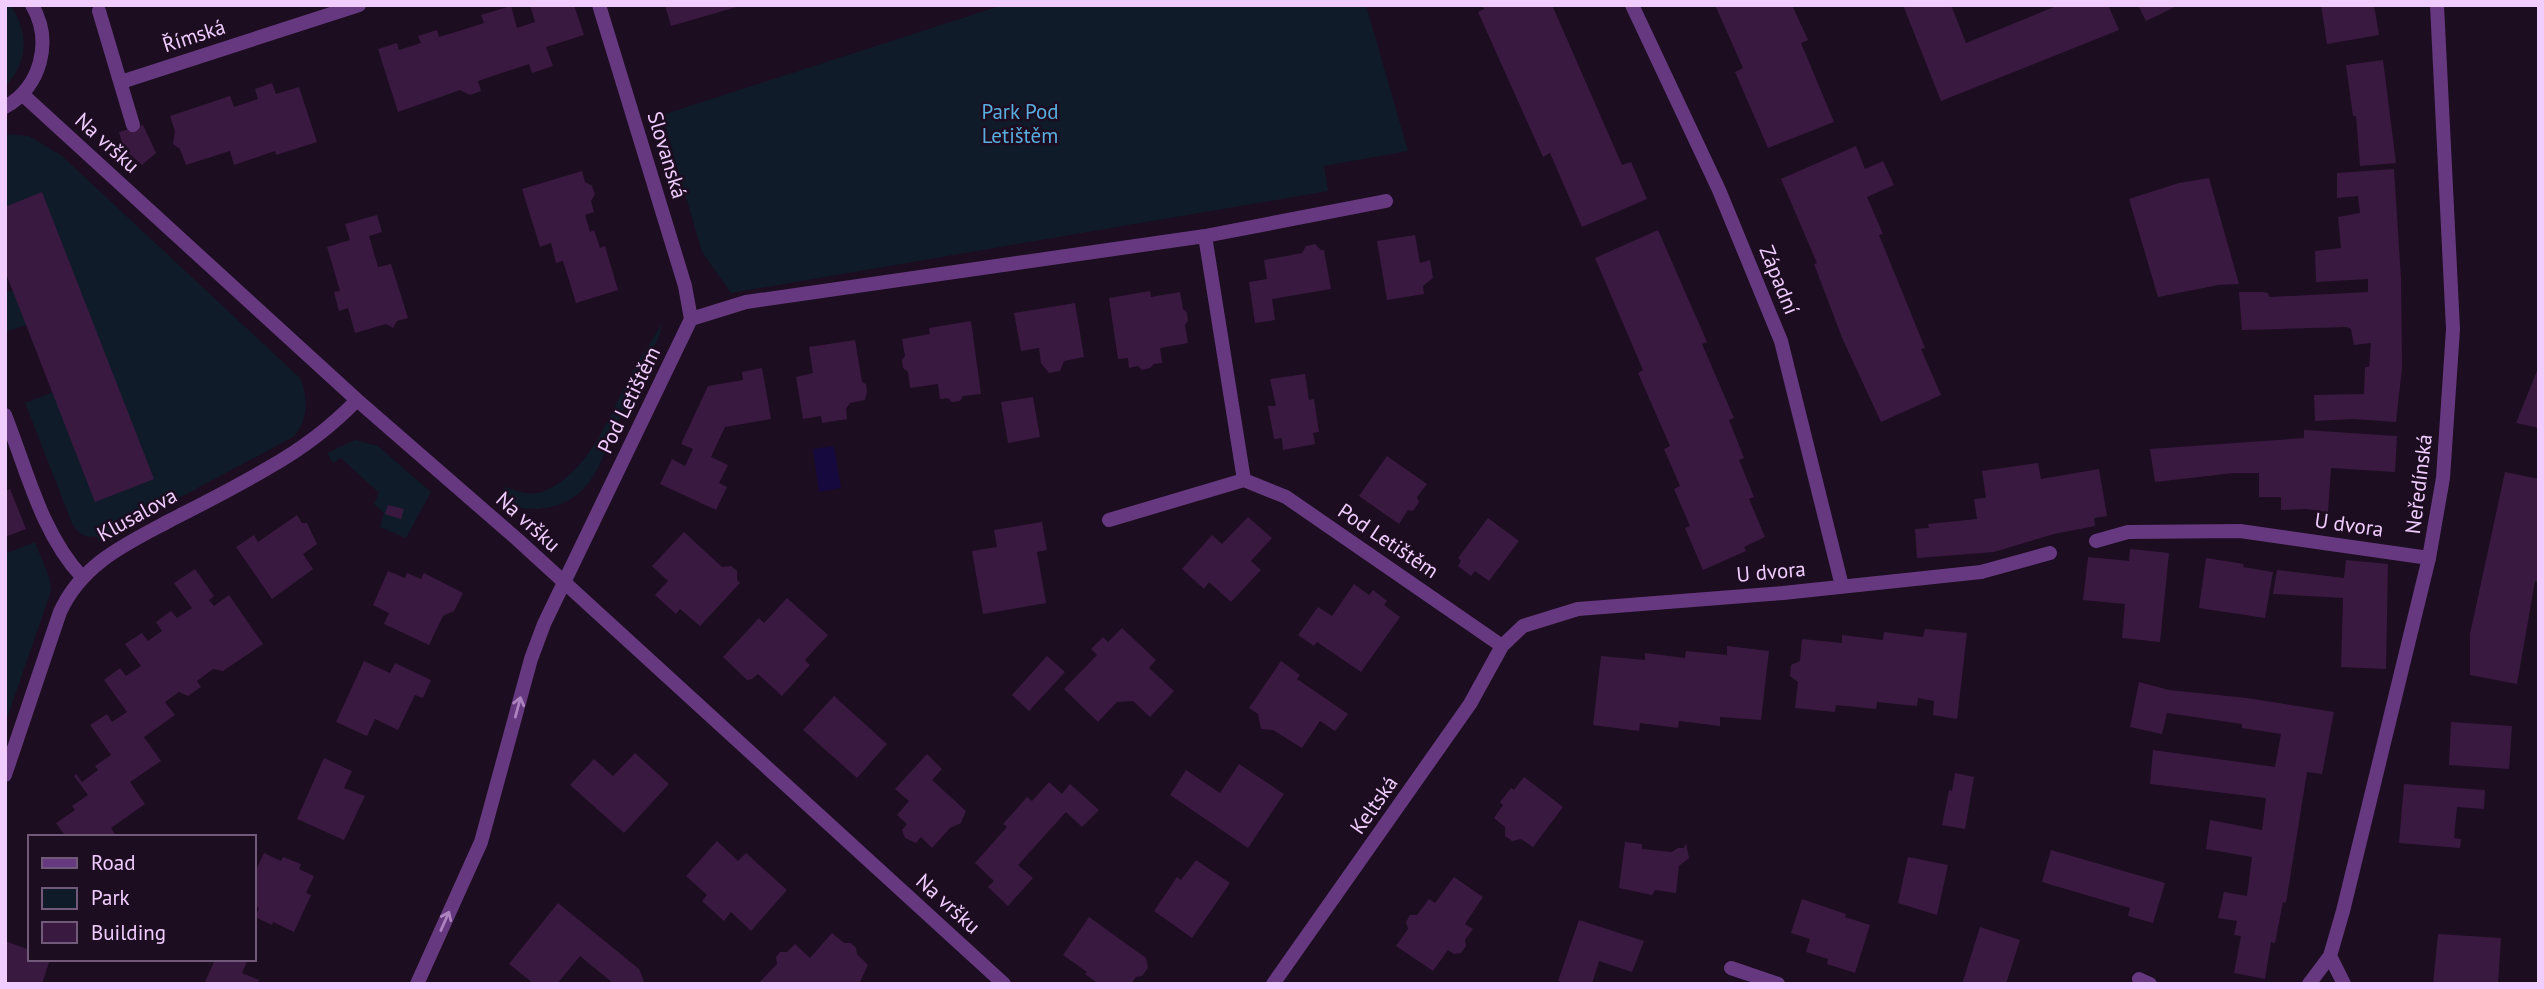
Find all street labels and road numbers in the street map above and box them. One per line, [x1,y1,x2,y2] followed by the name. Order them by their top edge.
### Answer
[159,13,229,58] street label: Římská
[70,107,145,179] street label: Na vršku
[641,108,693,202] street label: Slovanská
[1753,241,1806,319] street label: Západní
[591,342,666,458] street label: Pod Letištěm
[2399,432,2438,535] street label: Neředínská
[92,482,181,548] street label: Klusalova
[491,486,566,558] street label: Na vršku
[1333,497,1444,584] street label: Pod Letištěm
[2313,506,2385,543] street label: U dvora
[1735,555,1807,588] street label: U dvora
[1344,770,1403,839] street label: Keltská
[911,868,986,940] street label: Na vršku

